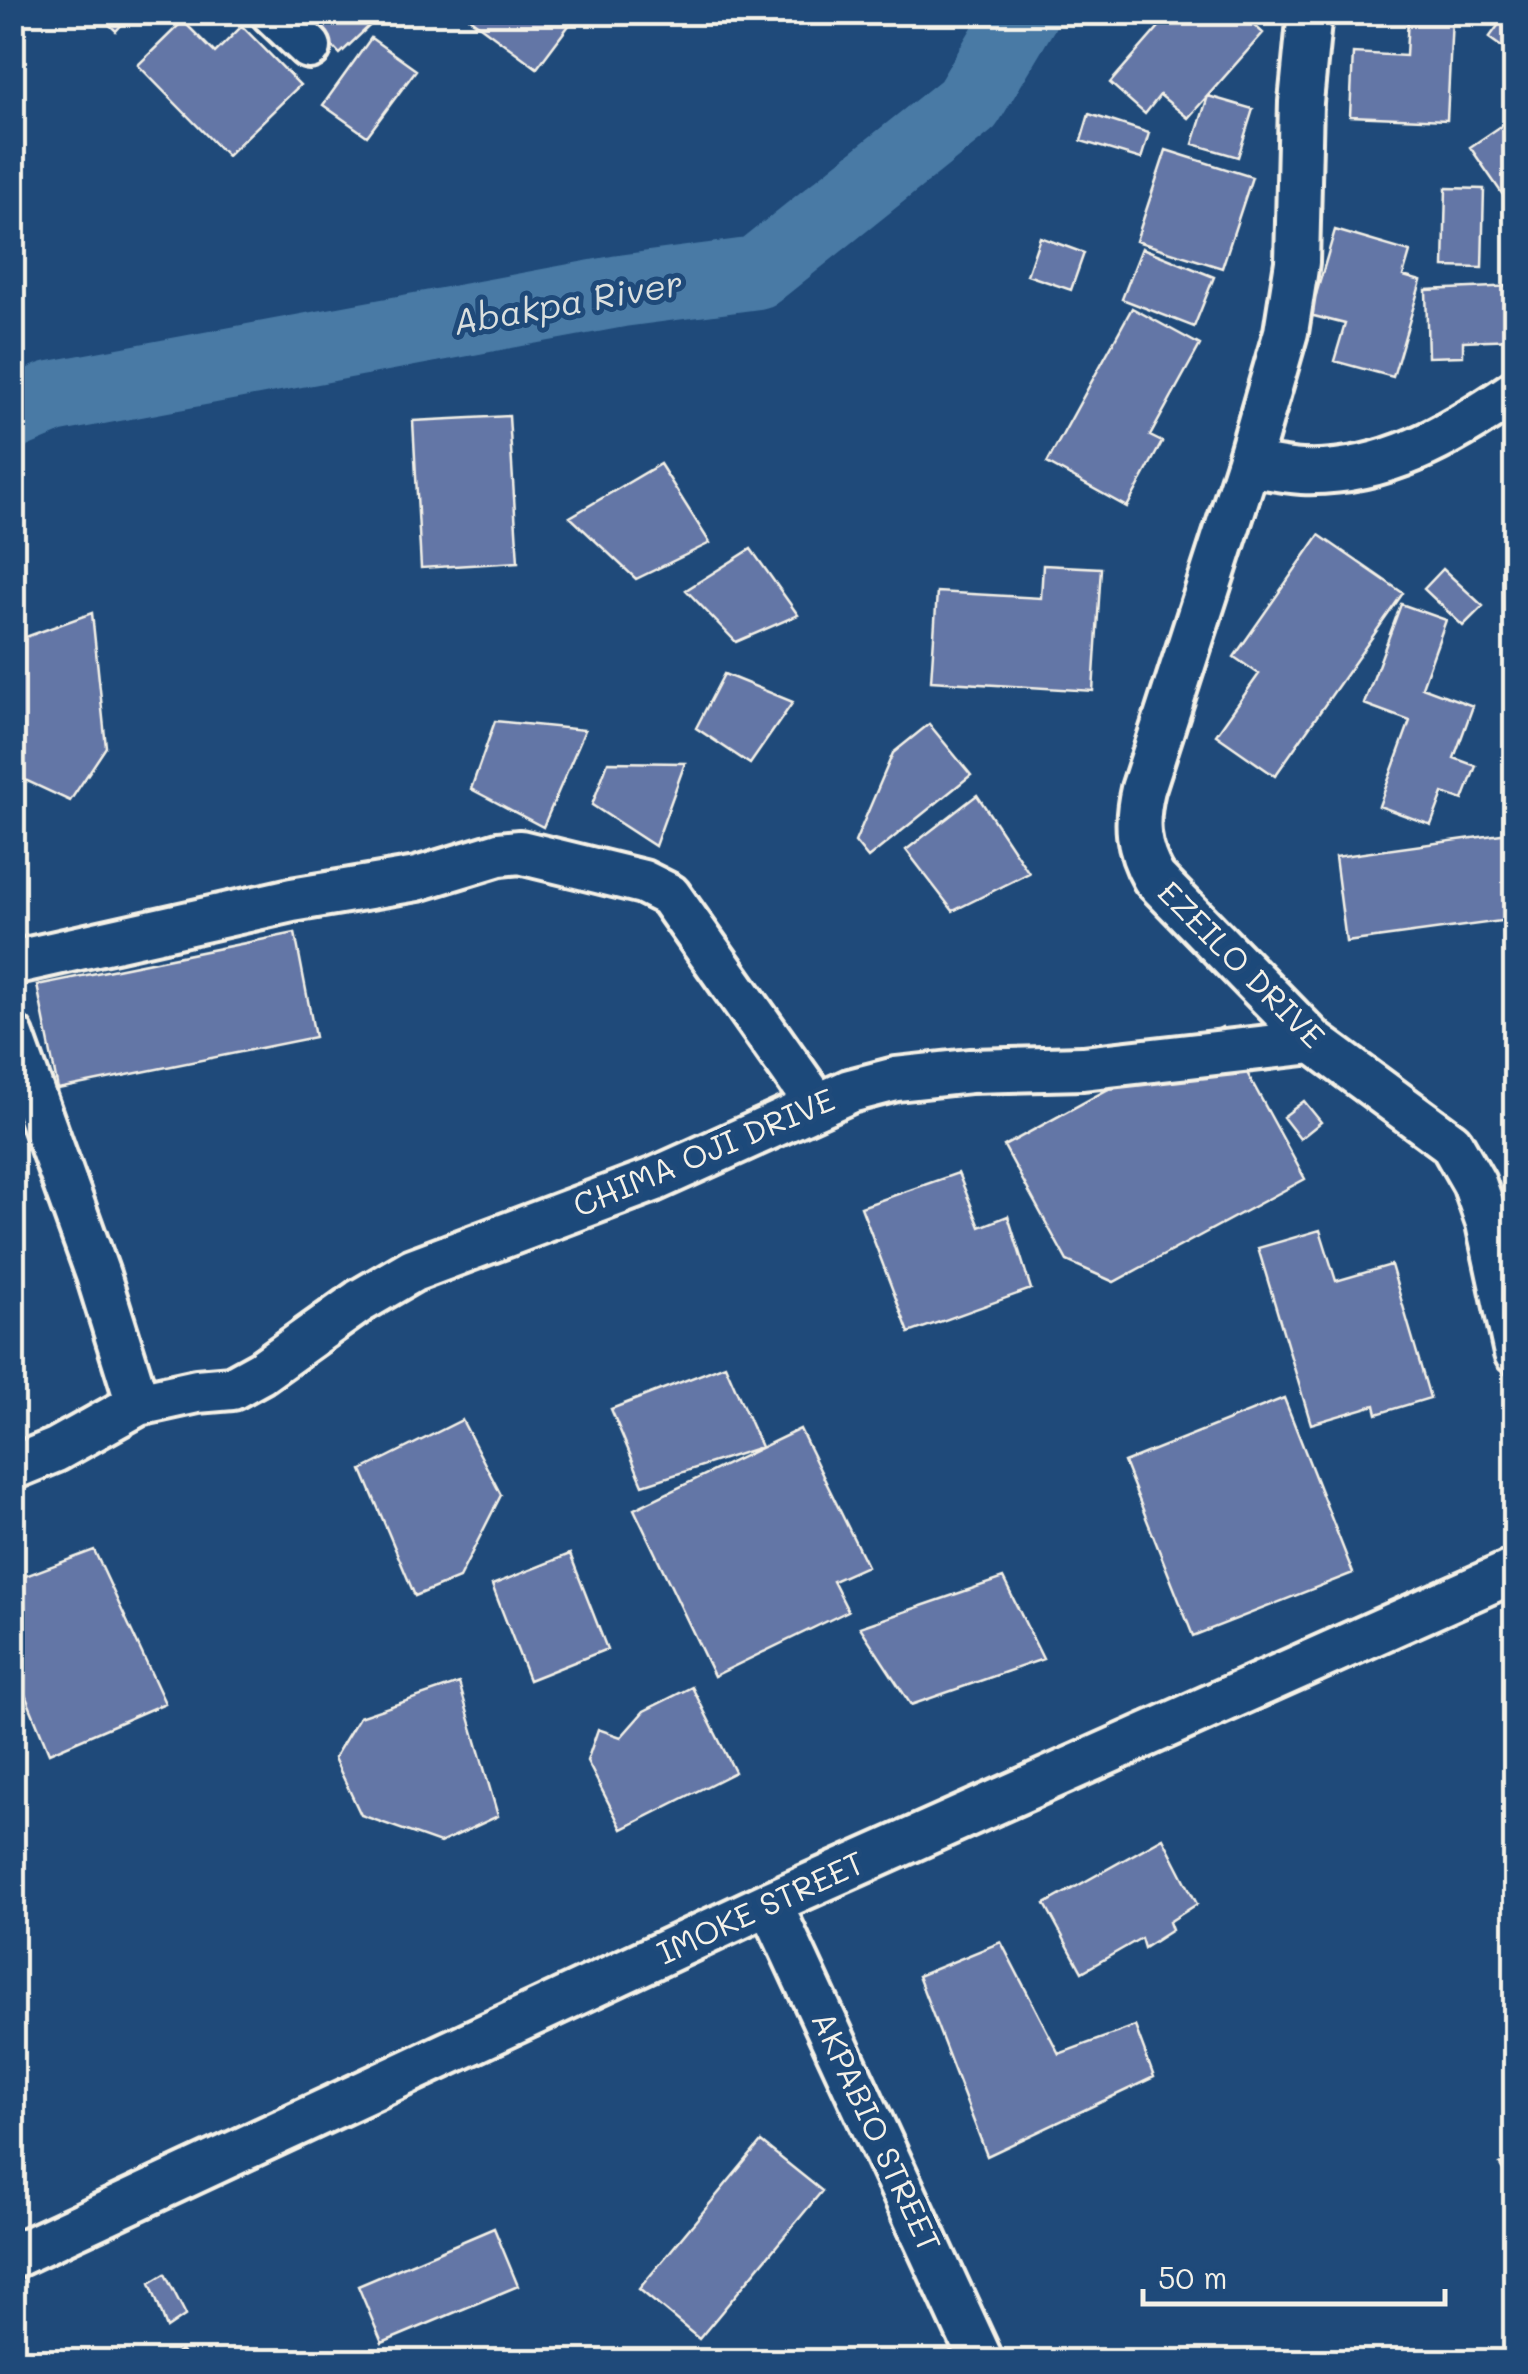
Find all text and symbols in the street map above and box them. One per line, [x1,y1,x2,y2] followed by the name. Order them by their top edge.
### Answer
[449,258,686,344] water label: Abakpa River
[1150,871,1335,1056] street label: EZEILO DRIVE
[566,1077,840,1225] street label: CHIMA OJI DRIVE
[650,1840,870,1972] street label: IMOKE STREET
[804,2004,952,2258] street label: AKPABIO STREET
[1143,2244,1446,2306] scale bar
[1158,2257,1228,2297] text: 50 m

